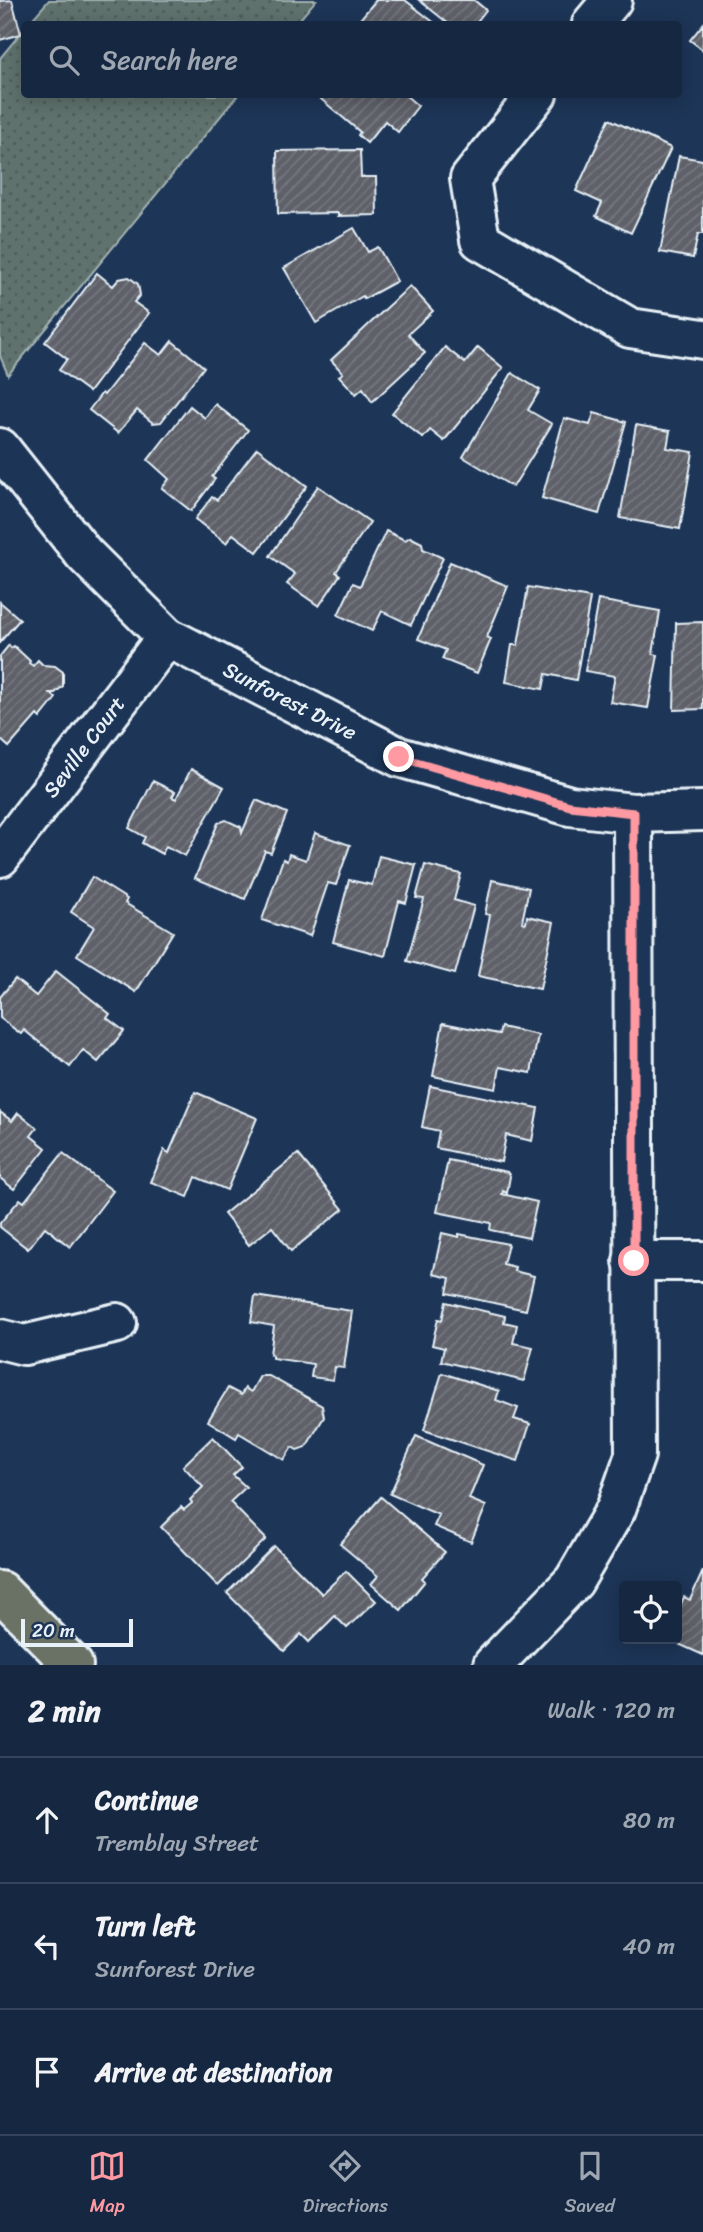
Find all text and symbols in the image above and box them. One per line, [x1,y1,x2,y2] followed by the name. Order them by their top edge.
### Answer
[21,21,682,98] search box
[101,37,238,83] text: Search here
[45,41,83,79] icon: search
[216,651,364,751] street label: Sunforest Drive
[33,688,135,806] street label: Seville Court
[383,741,414,772] route end
[618,1245,649,1276] route start
[619,1581,682,1644] map controls
[619,1581,682,1644] button: locate
[32,1614,75,1647] text: 20 m
[21,1616,133,1648] scale bar
[28,1684,101,1738] text: 2 min
[548,1690,675,1731] text: Walk · 120 m
[95,1777,198,1823] text: Continue
[623,1800,675,1841] text: 80 m
[28,1801,66,1839] icon: ahead
[95,1823,259,1864] text: Tremblay Street
[95,1903,195,1949] text: Turn left
[622,1926,675,1967] text: 40 m
[28,1927,66,1965] icon: left
[95,1949,255,1990] text: Sunforest Drive
[95,2049,332,2095] text: Arrive at destination
[28,2053,66,2091] icon: arrive
[88,2147,126,2222] tab: Map
[303,2147,388,2222] tab: Directions
[565,2147,615,2222] tab: Saved

